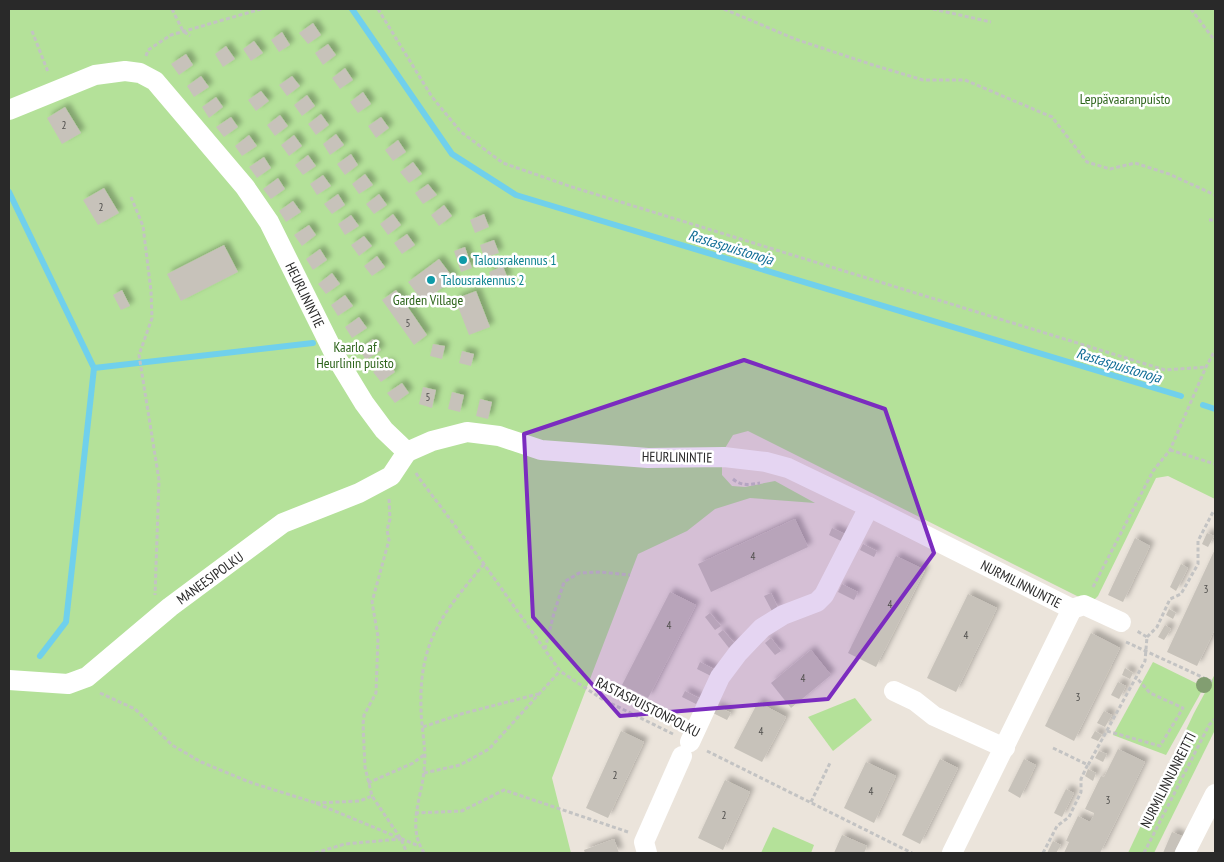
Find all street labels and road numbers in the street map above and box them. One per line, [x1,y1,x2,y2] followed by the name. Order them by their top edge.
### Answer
[281,259,329,331] street label: HEURLININTIE
[642,447,712,467] street label: HEURLININTIE
[173,548,247,608] street label: MANEESIPOLKU
[978,556,1064,612] street label: NURMILINNUNTIE
[593,673,703,741] street label: RASTASPUISTONPOLKU
[1136,729,1200,831] street label: NURMILINNUNREITTI

